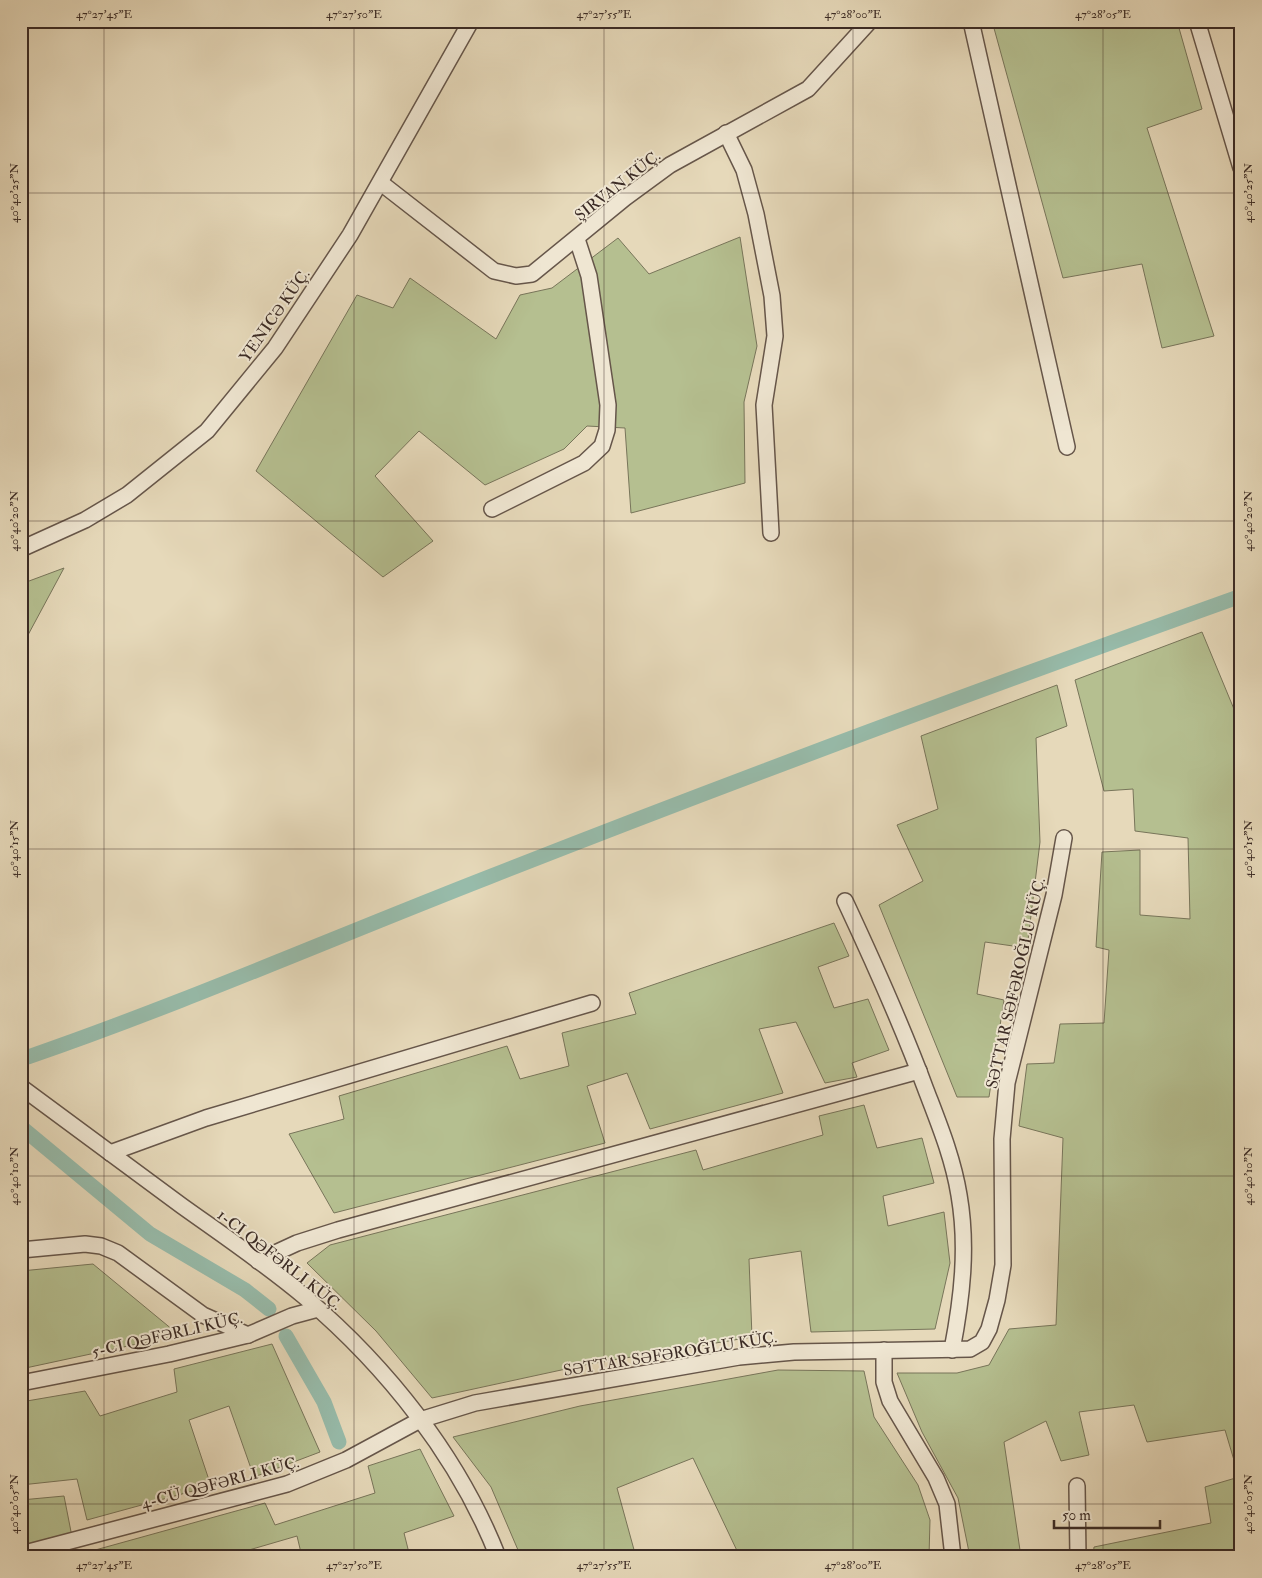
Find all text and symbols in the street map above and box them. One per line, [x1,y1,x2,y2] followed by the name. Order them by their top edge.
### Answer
[76,7,132,22] text: 47°27'45"E
[326,7,382,22] text: 47°27'50"E
[577,7,632,22] text: 47°27'55"E
[825,7,882,22] text: 47°28'00"E
[1075,7,1131,22] text: 47°28'05"E
[571,146,665,226] street label: ŞIRVAN KÜÇ.
[7,163,22,223] text: 40°40'25"N
[1241,163,1256,223] text: 40°40'25"N
[235,265,314,366] street label: YENICƏ KÜÇ.
[7,490,22,551] text: 40°40'20"N
[1241,490,1256,551] text: 40°40'20"N
[7,820,22,878] text: 40°40'15"N
[1241,820,1256,878] text: 40°40'15"N
[982,876,1050,1091] street label: SƏTTAR SƏFƏROĞLU KÜÇ.
[7,1146,22,1205] text: 40°40'10"N
[1241,1146,1256,1205] text: 40°40'10"N
[213,1205,346,1315] street label: 1-CI QƏFƏRLI KÜÇ.
[90,1308,245,1362] street label: 5-CI QƏFƏRLI KÜÇ.
[562,1327,778,1381] street label: SƏTTAR SƏFƏROĞLU KÜÇ.
[139,1452,301,1514] street label: 4-CÜ QƏFƏRLI KÜÇ.
[7,1474,22,1534] text: 40°40'05"N
[1241,1474,1256,1534] text: 40°40'05"N
[1054,1498,1161,1530] scale bar
[1062,1506,1091,1525] text: 50 m
[76,1558,132,1573] text: 47°27'45"E
[326,1558,382,1573] text: 47°27'50"E
[577,1558,632,1573] text: 47°27'55"E
[825,1558,882,1573] text: 47°28'00"E
[1075,1558,1131,1573] text: 47°28'05"E

